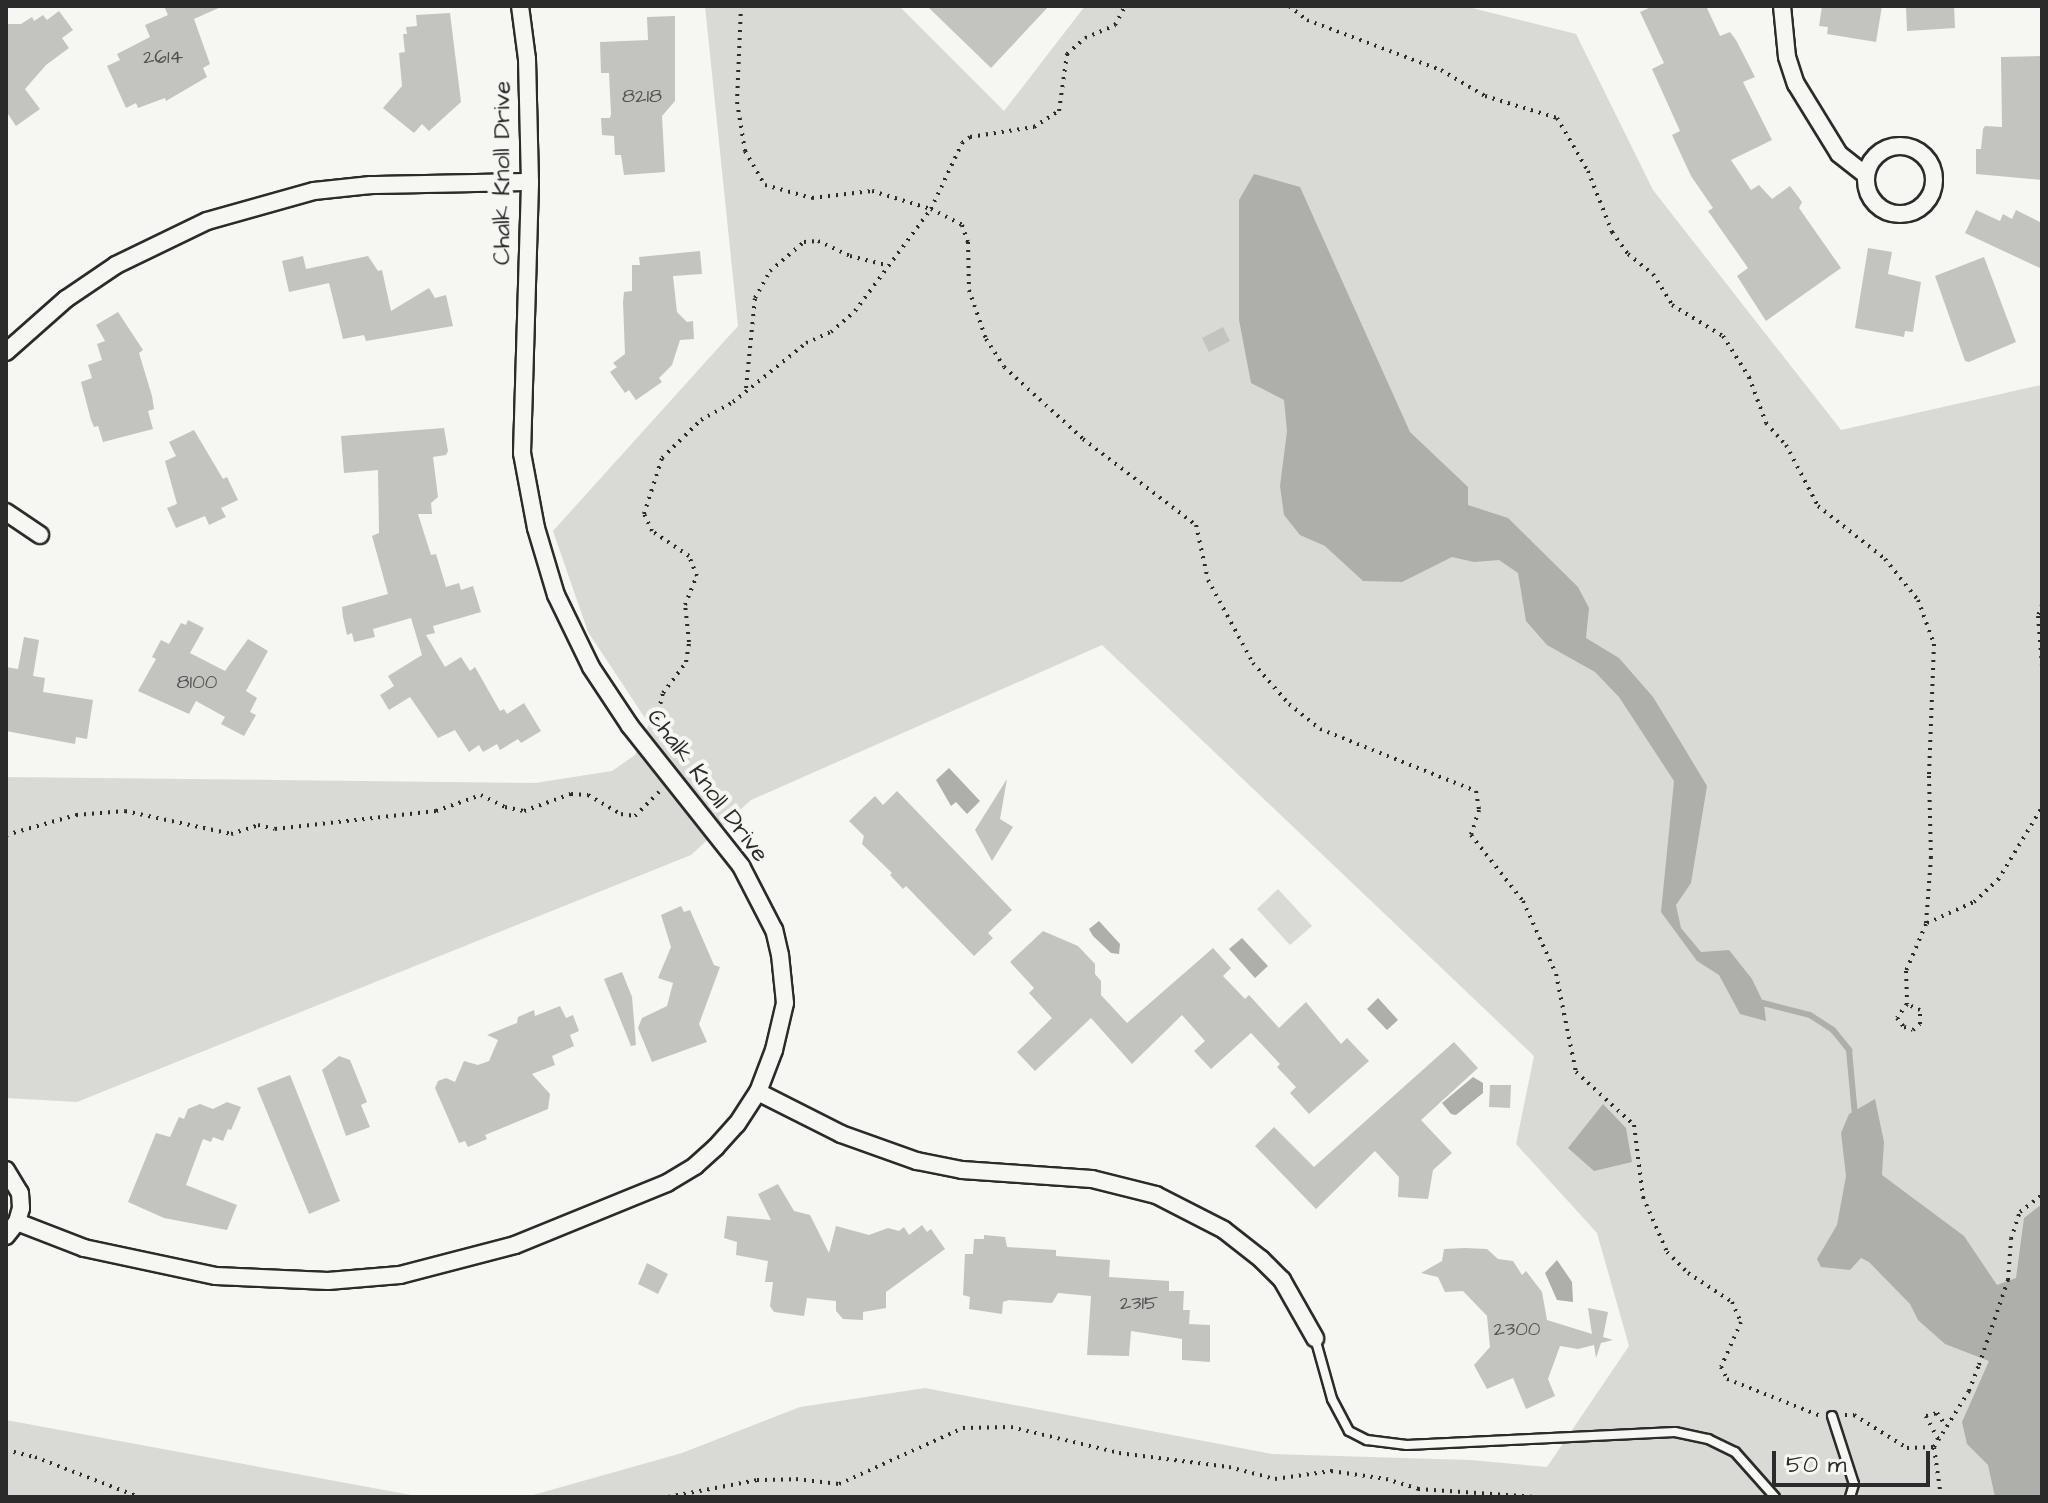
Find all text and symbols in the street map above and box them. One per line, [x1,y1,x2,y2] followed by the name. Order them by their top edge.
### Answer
[143,45,183,69] house number: 2614
[489,81,517,265] street label: Chalk Knoll Drive
[622,84,662,108] house number: 8218
[177,670,217,694] house number: 8100
[640,704,774,868] street label: Chalk Knoll Drive
[1120,1291,1158,1315] house number: 2315
[1494,1317,1540,1341] house number: 2300
[1776,1435,1934,1485] scale bar
[1786,1448,1846,1482] text: 50 m

